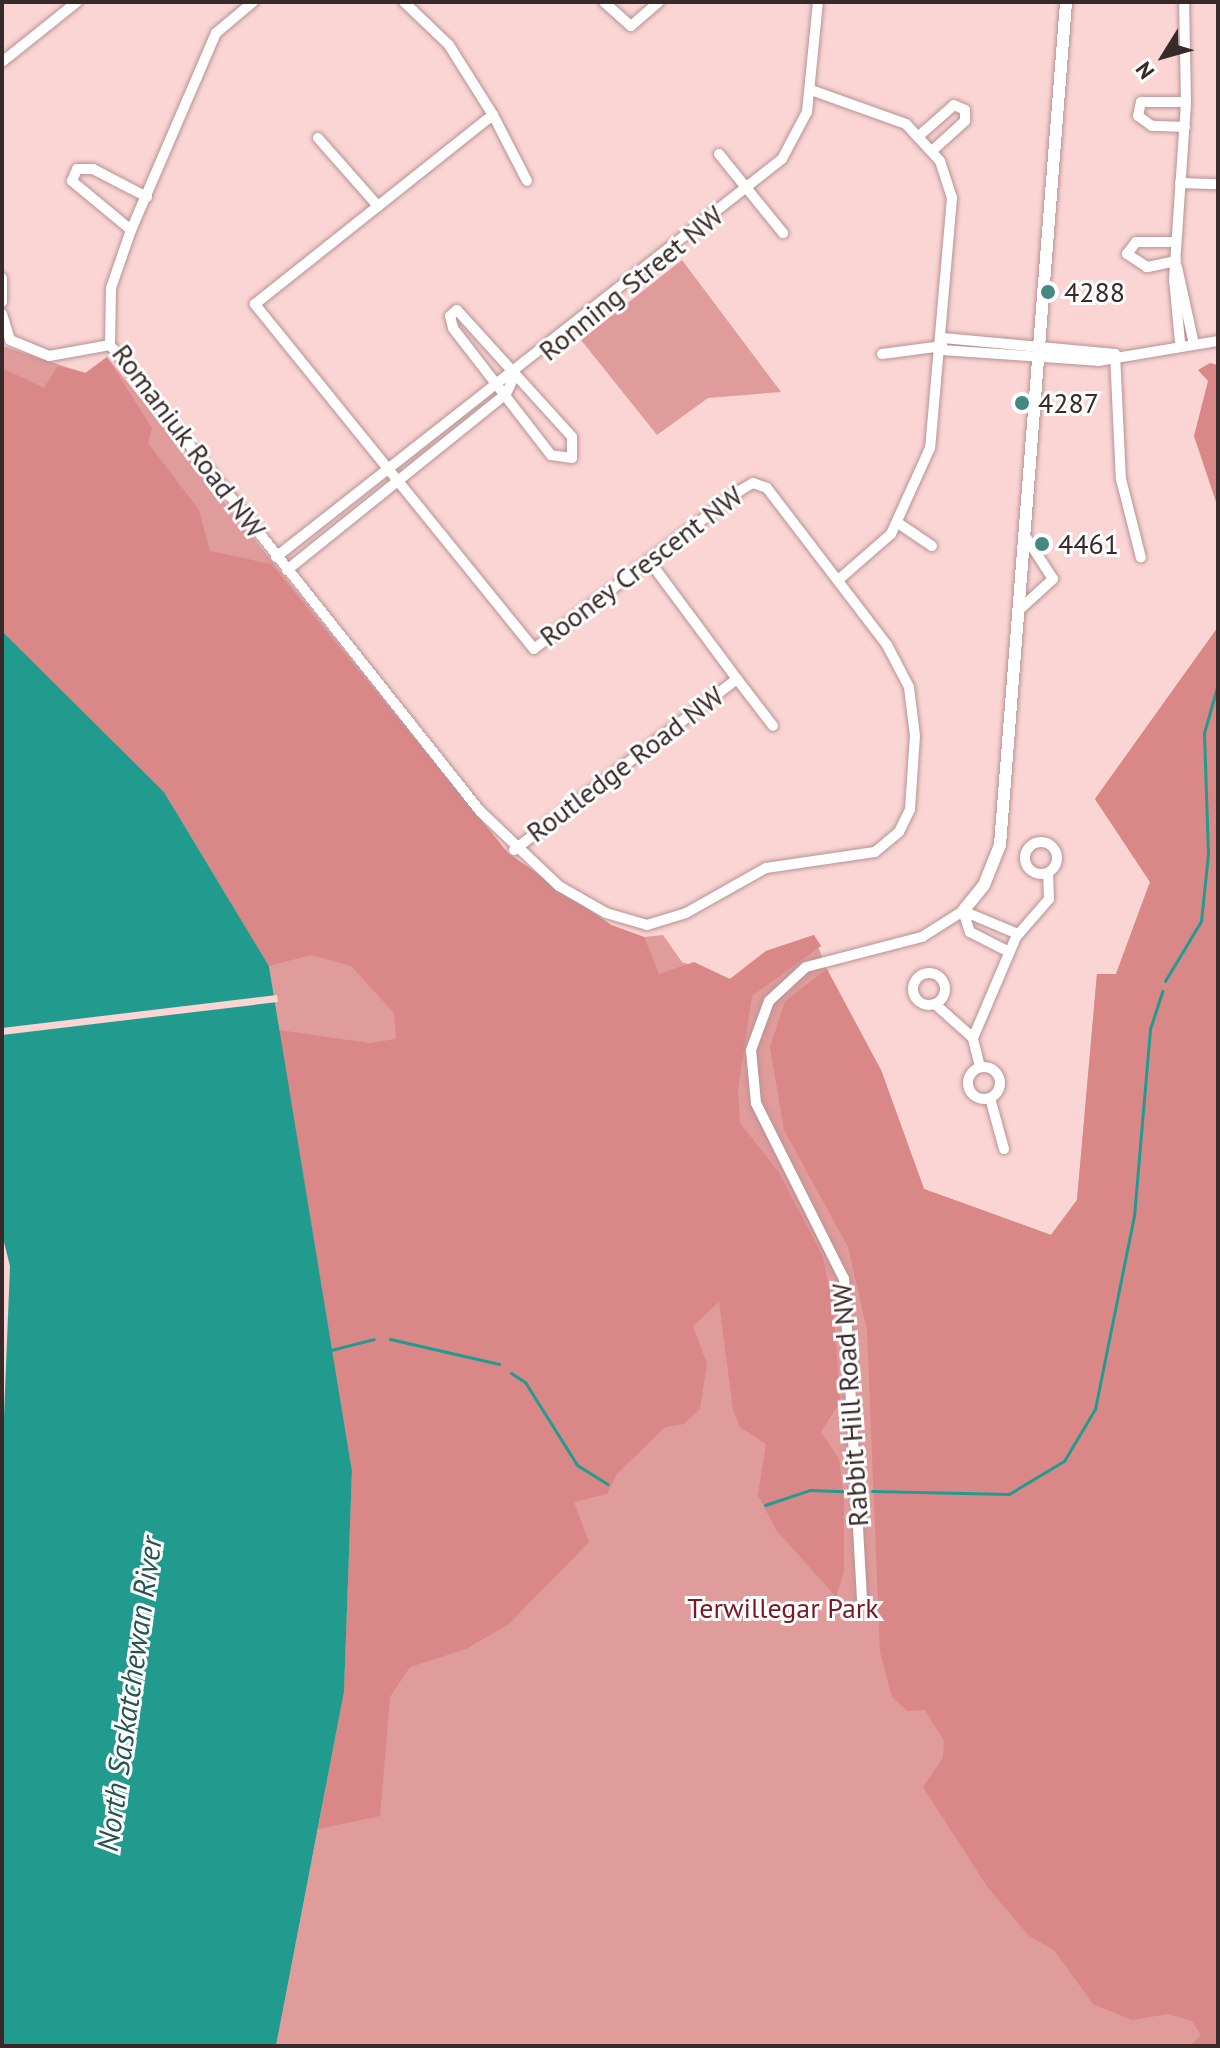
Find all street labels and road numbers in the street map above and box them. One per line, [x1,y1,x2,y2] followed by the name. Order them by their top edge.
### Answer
[532,198,730,368] street label: Ronning Street NW
[105,337,273,545] street label: Romaniuk Road NW
[533,478,749,654] street label: Rooney Crescent NW
[520,679,730,849] street label: Routledge Road NW
[825,1282,875,1528] street label: Rabbit Hill Road NW

